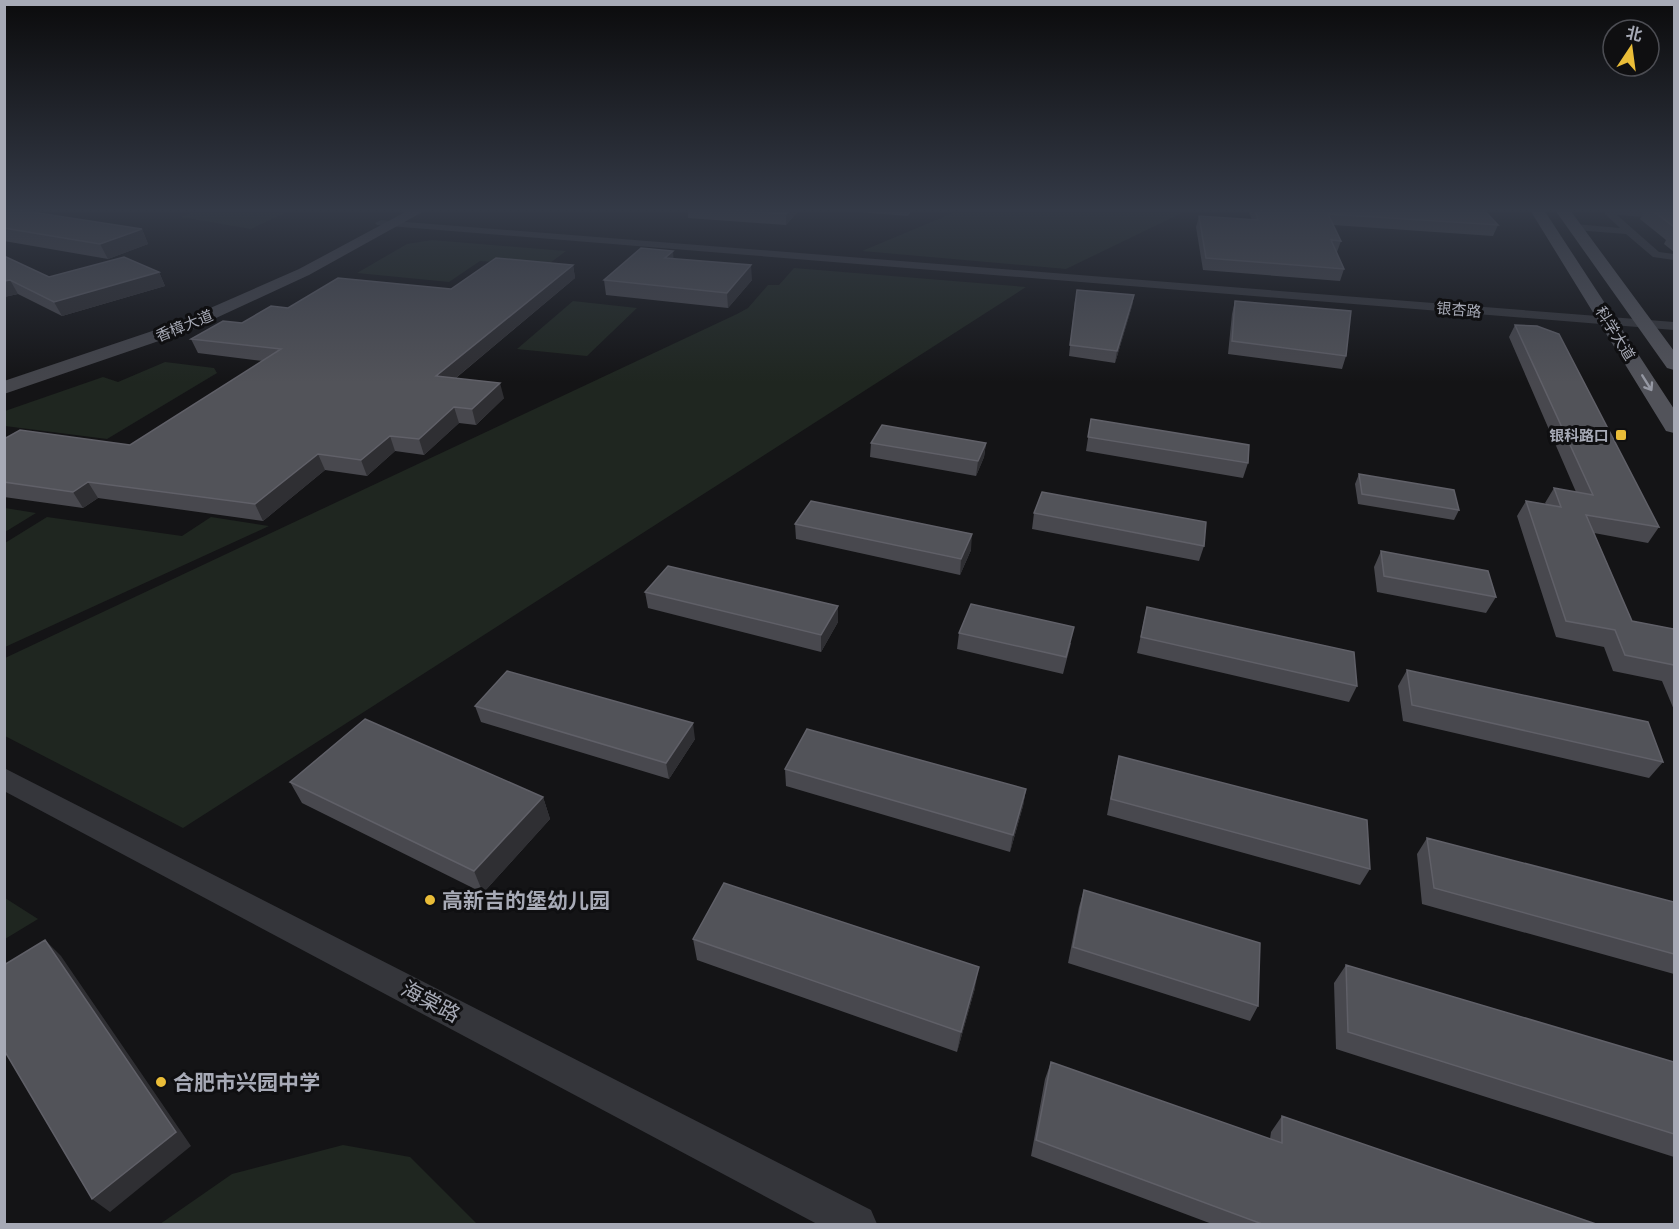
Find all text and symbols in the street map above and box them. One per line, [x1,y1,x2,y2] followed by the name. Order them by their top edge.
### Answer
[1601,18,1661,78] north arrow
[1624,21,1645,46] text: 北
[1436,297,1482,321] street label: 银杏路
[1592,302,1640,364] street label: 科学大道
[152,304,216,346] street label: 香樟大道
[1642,374,1654,391] one-way arrow
[1549,425,1609,445] place label: 银科路口
[1614,428,1628,442] marker: 银科路口
[442,886,610,914] place label: 高新吉的堡幼儿园
[423,893,437,907] marker: 高新吉的堡幼儿园
[397,974,465,1028] street label: 海棠路
[173,1068,320,1096] place label: 合肥市兴园中学
[154,1075,168,1089] marker: 合肥市兴园中学

